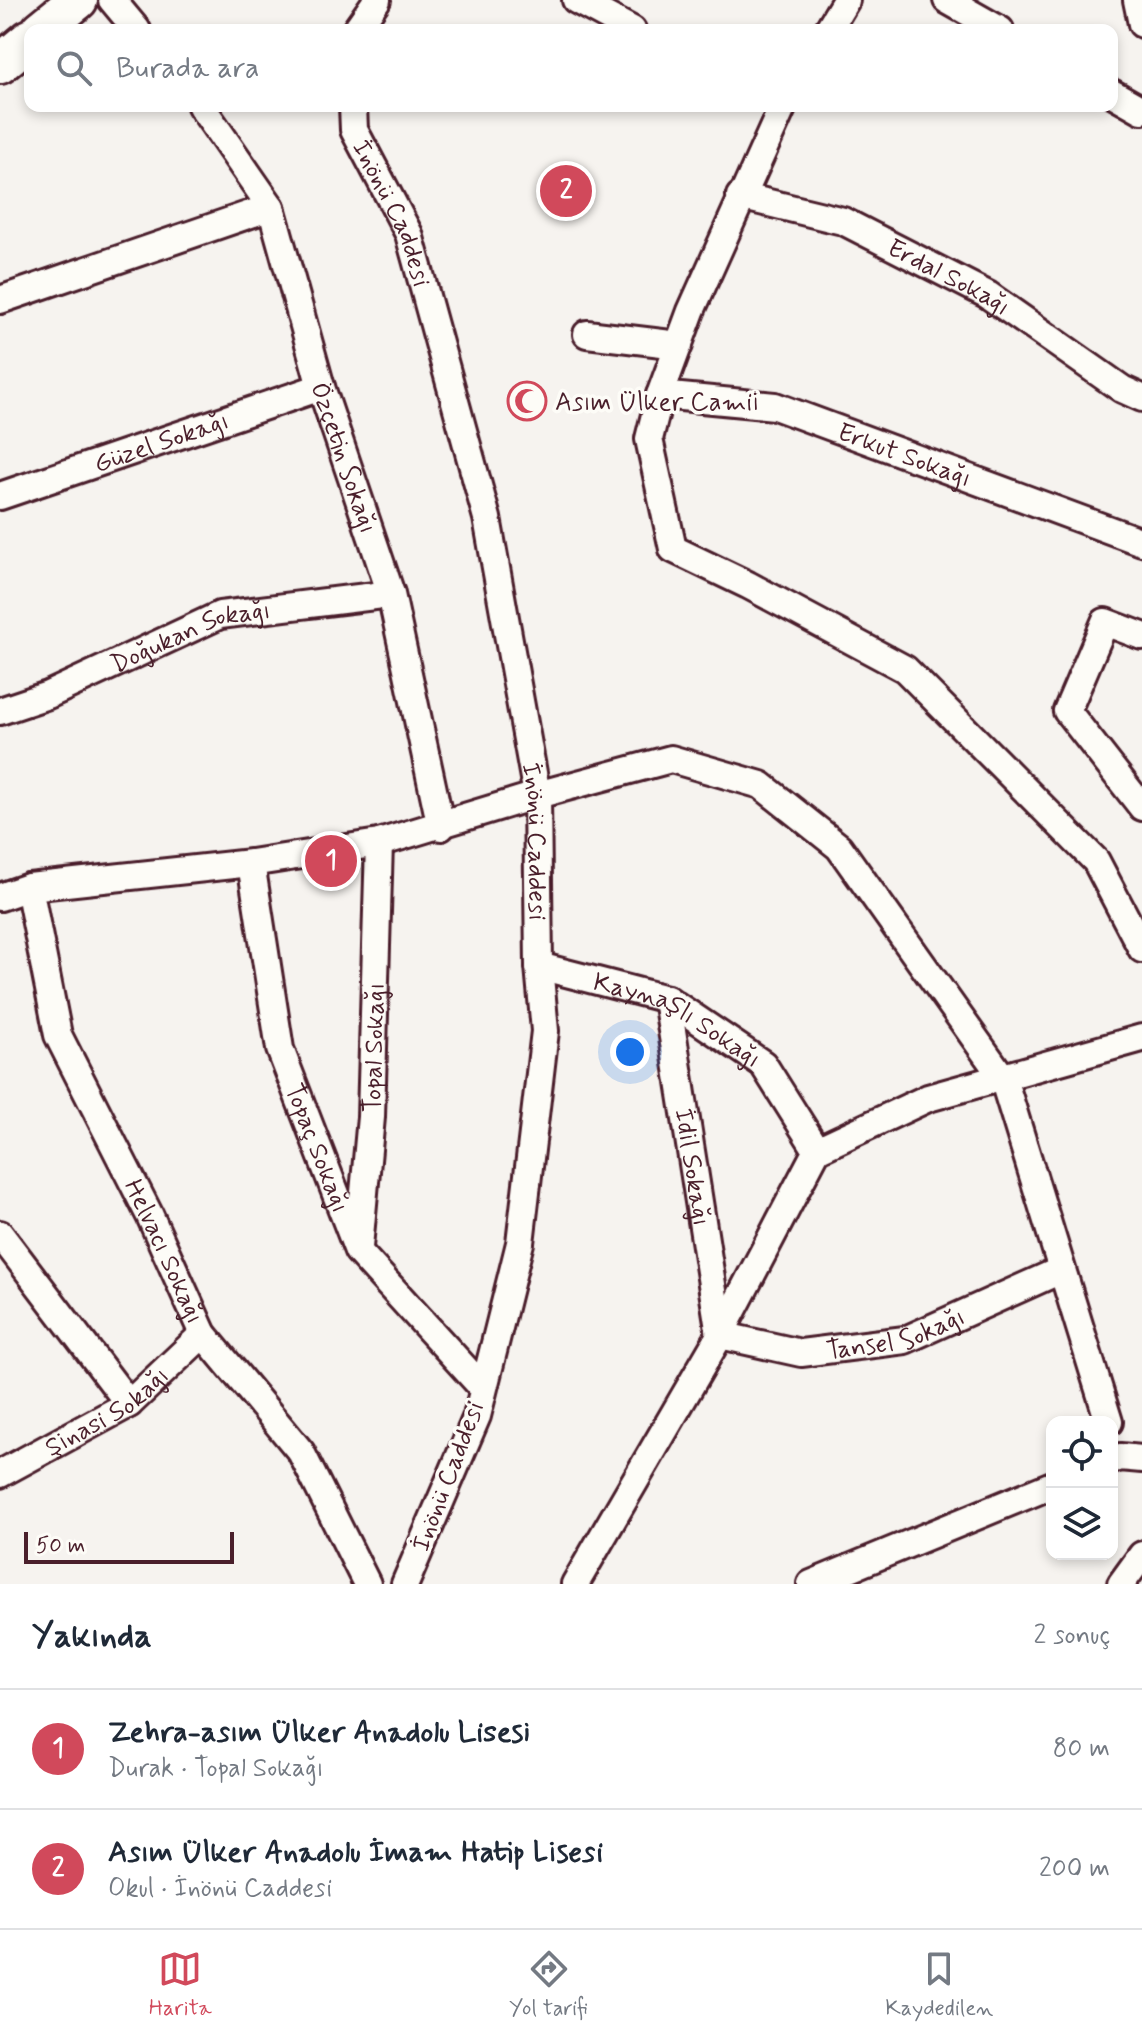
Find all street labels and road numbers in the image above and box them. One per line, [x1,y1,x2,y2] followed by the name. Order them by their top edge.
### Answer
[343,134,438,291] street label: İnönü Caddesi
[881,232,1017,325] street label: Erdal Sokağı
[302,378,384,538] street label: Özçetin Sokağı
[90,405,234,482] street label: Güzel Sokağı
[833,416,976,496] street label: Erkut Sokağı
[106,594,272,682] street label: Doğukan Sokağı
[512,760,553,921] street label: İnönü Caddesi
[590,966,767,1077] street label: Kaynaşlı Sokağı
[356,982,394,1113] street label: Topal Sokağı
[276,1079,357,1218] street label: Topaç Sokağı
[665,1106,718,1228] street label: İdil Sokağı
[115,1174,211,1329] street label: Helvacı Sokağı
[824,1300,971,1369] street label: Tansel Sokağı
[39,1360,177,1465] street label: Şinasi Sokağı
[405,1397,493,1557] street label: İnönü Caddesi

